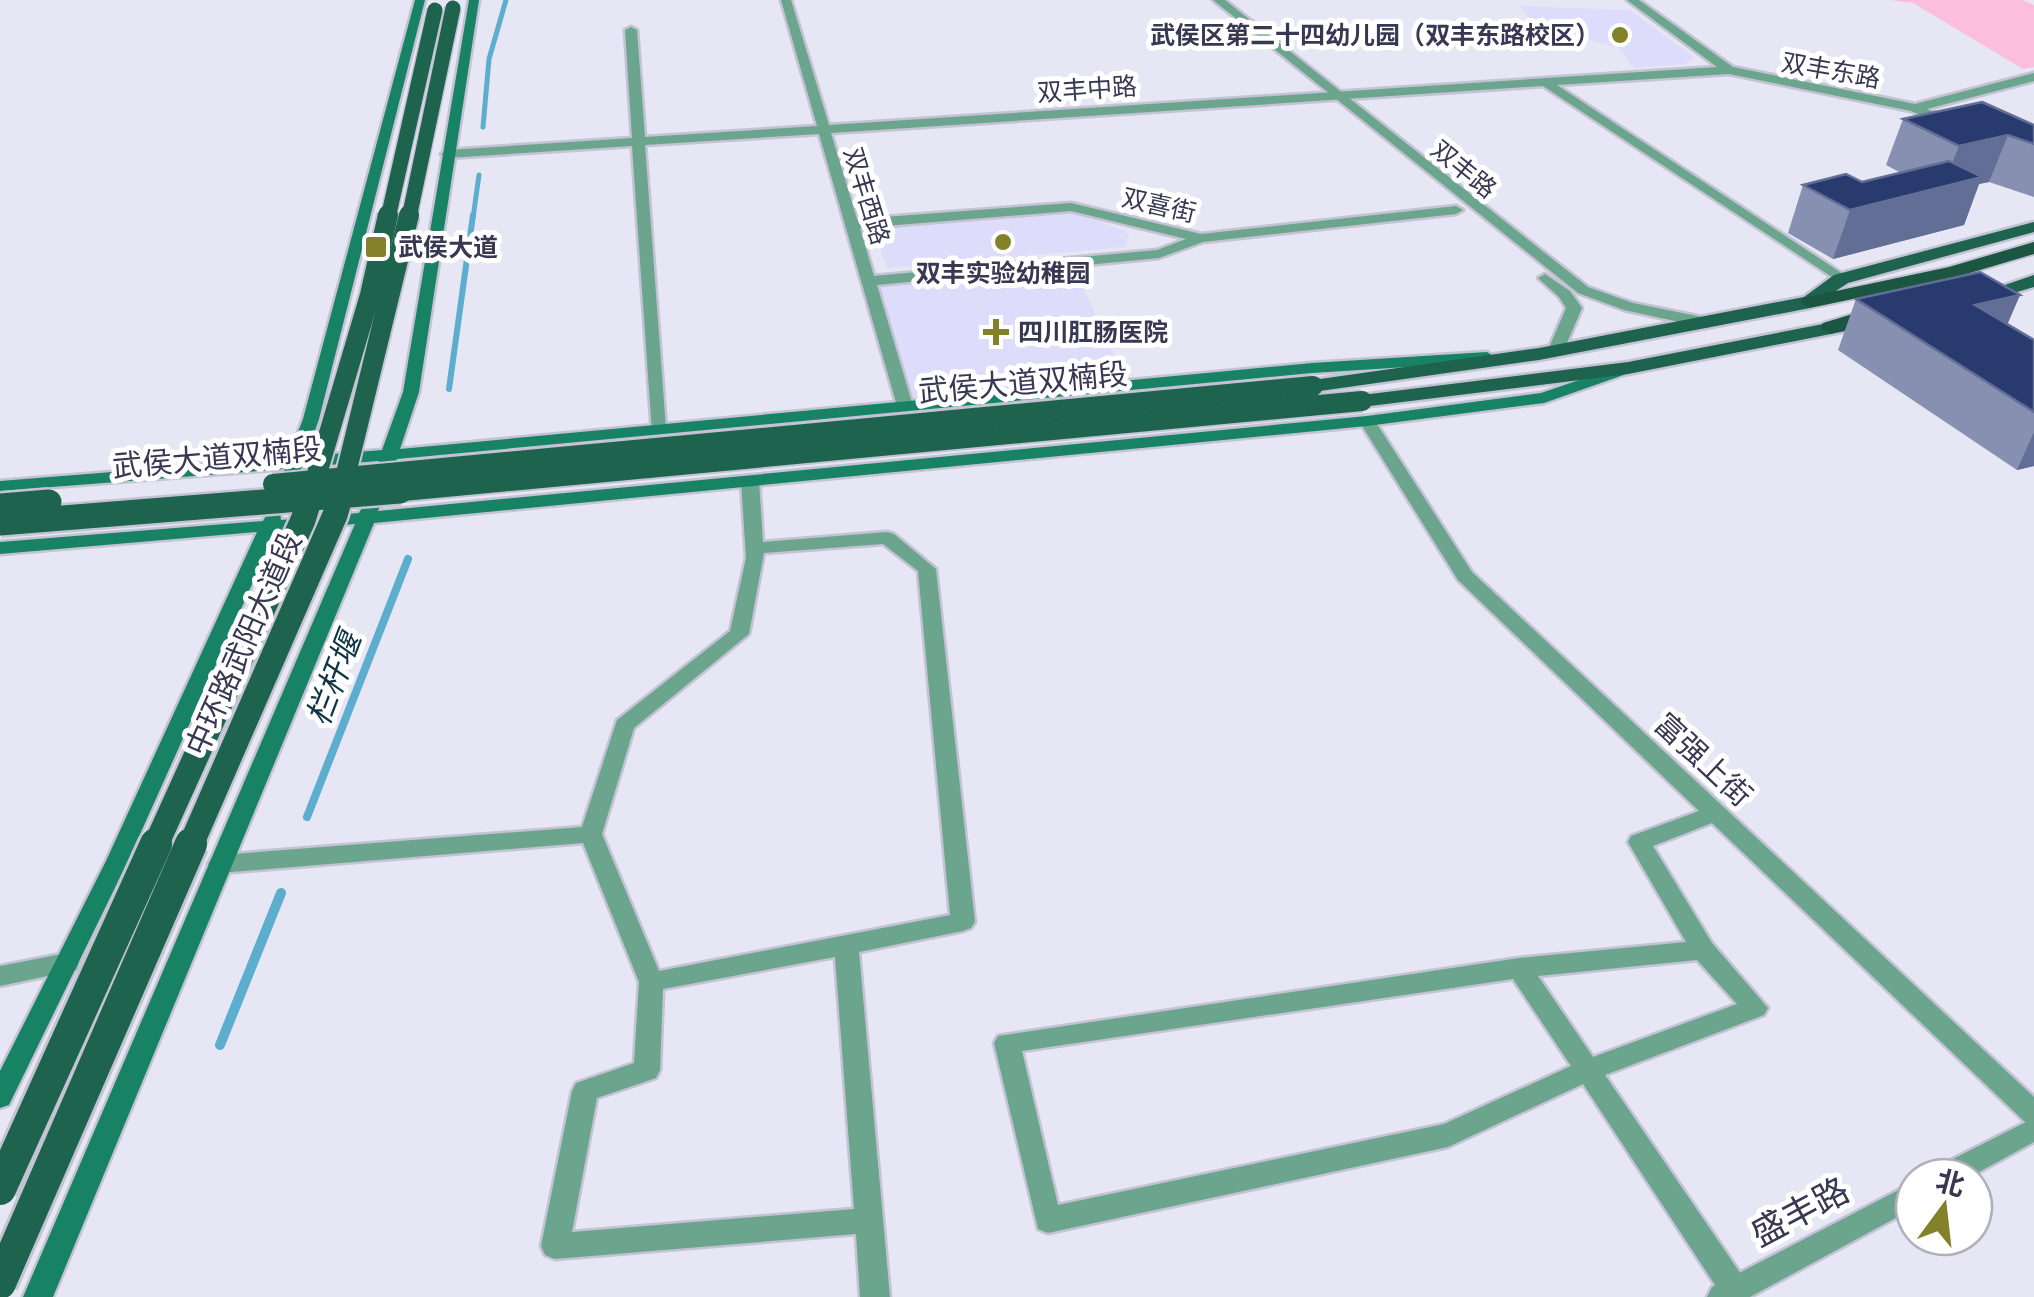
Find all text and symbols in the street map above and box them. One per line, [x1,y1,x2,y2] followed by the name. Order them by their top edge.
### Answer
[1150,20,1600,50] place label: 武侯区第二十四幼儿园（双丰东路校区）
[1609,24,1631,46] marker: 武侯区第二十四幼儿园（双丰东路校区）
[1779,47,1883,93] street label: 双丰东路
[1036,71,1138,107] street label: 双丰中路
[1425,134,1503,204] street label: 双丰路
[838,144,896,248] street label: 双丰西路
[1119,182,1199,228] street label: 双喜街
[992,231,1014,253] marker: 双丰实验幼稚园
[398,232,498,262] place label: 武侯大道
[363,234,389,260] marker: 武侯大道
[915,258,1091,288] place label: 双丰实验幼稚园
[1018,317,1168,347] place label: 四川肛肠医院
[983,319,1009,345] marker: 四川肛肠医院
[917,355,1129,410] street label: 武侯大道双楠段
[111,430,323,485] street label: 武侯大道双楠段
[178,527,309,761] street label: 中环路武阳大道段
[298,622,371,731] water label: 栏杆堰
[1647,705,1760,814] street label: 富强上街
[1894,1157,1994,1257] north arrow
[1933,1163,1968,1203] text: 北
[1743,1168,1856,1255] street label: 盛丰路

